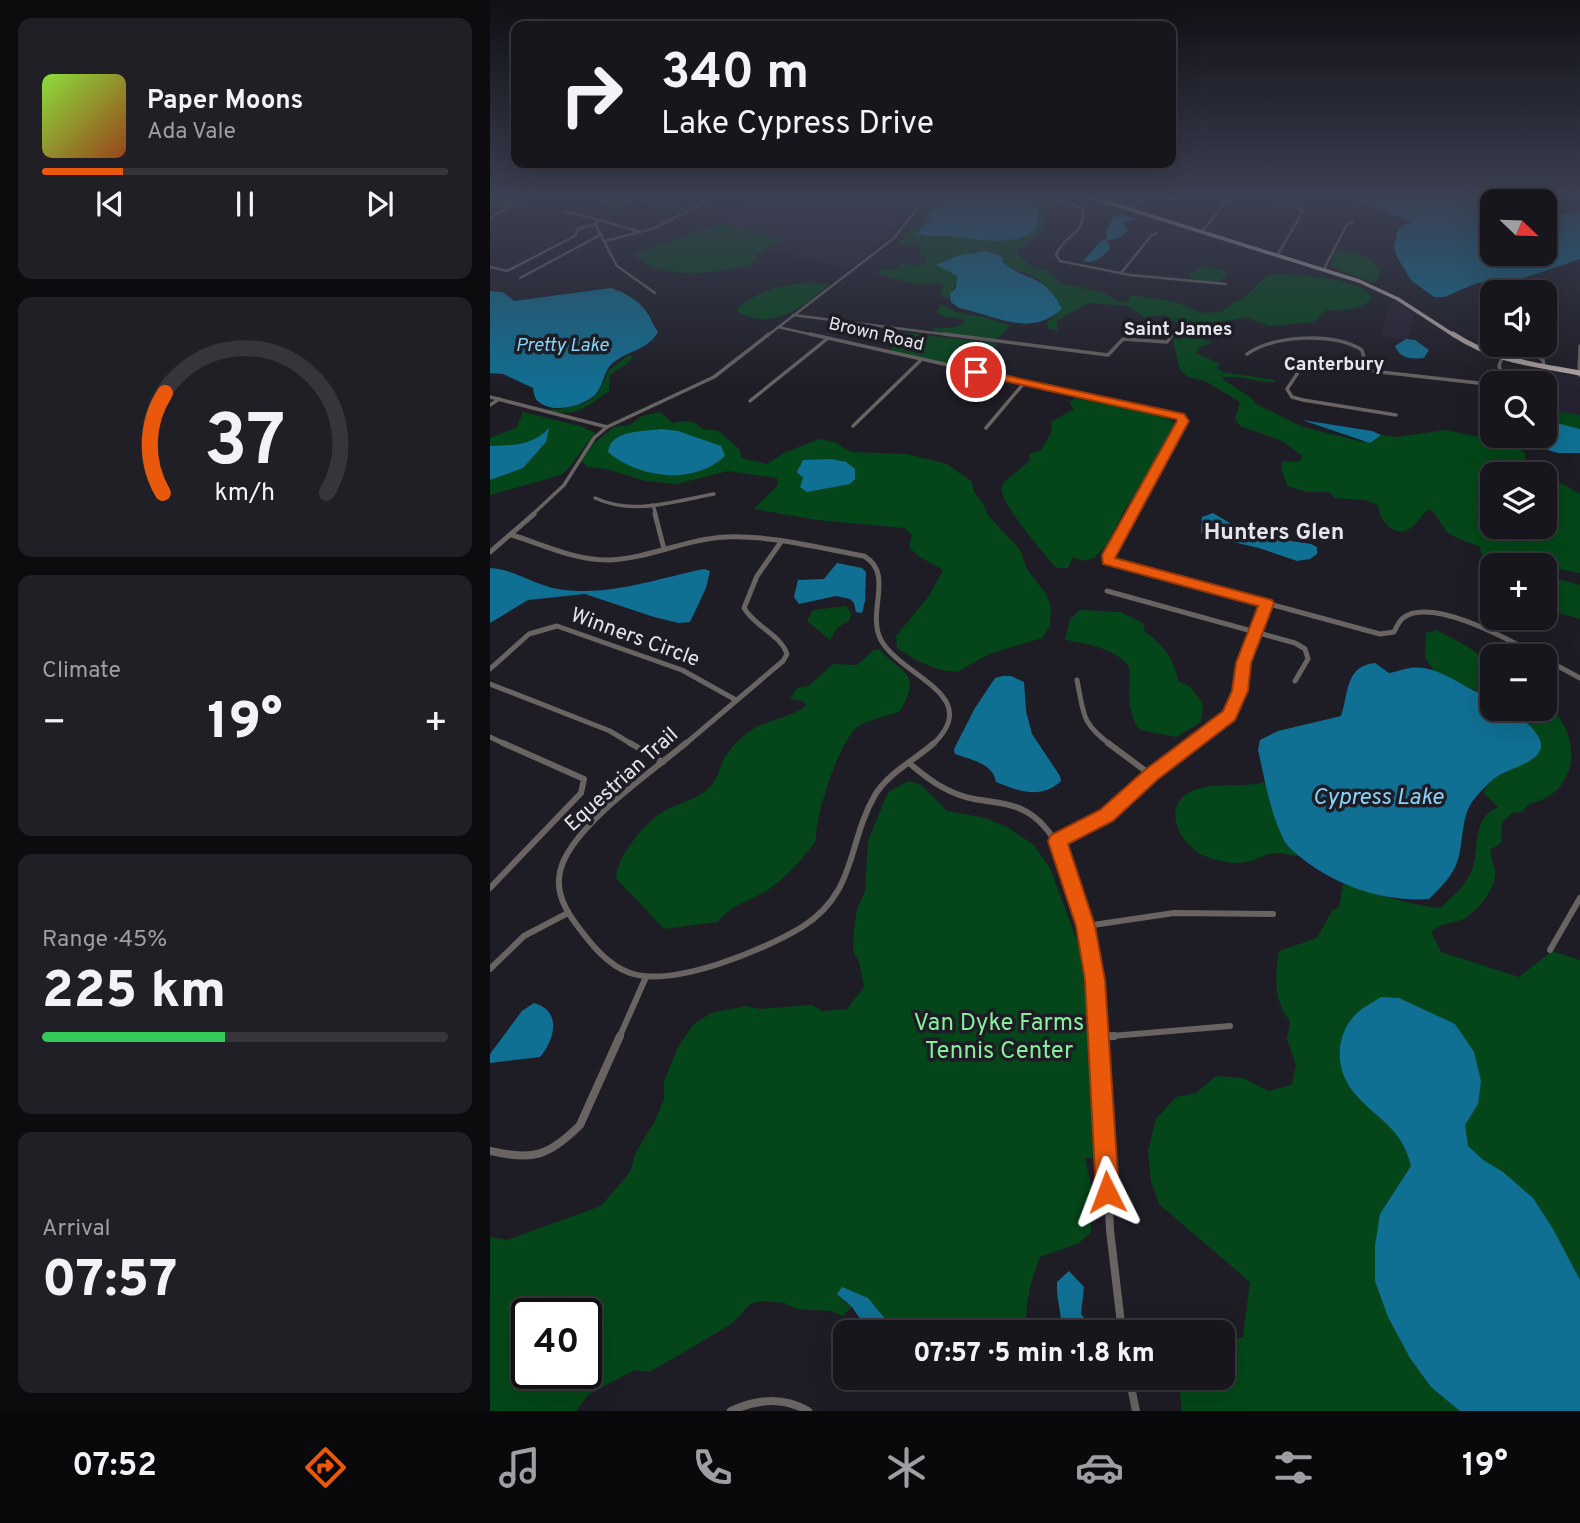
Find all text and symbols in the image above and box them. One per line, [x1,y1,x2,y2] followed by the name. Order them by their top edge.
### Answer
[661,44,809,106] text: 340 m
[546,49,637,140] icon: right
[147,85,303,118] text: Paper Moons
[661,105,934,145] text: Lake Cypress Drive
[147,118,236,147] text: Ada Vale
[91,185,129,223] icon: previous
[226,185,264,223] icon: pause
[361,185,399,223] icon: next
[1480,189,1558,266] north arrow
[1480,189,1557,721] map controls
[1480,280,1557,357] button: sound
[826,313,926,357] street label: Brown Road
[1124,318,1232,342] district label: Saint James
[515,334,609,358] water label: Pretty Lake
[946,342,1006,402] pin
[957,353,995,391] icon: arrive
[1284,353,1385,377] district label: Canterbury
[1480,371,1557,448] button: search
[204,399,286,491] text: 37
[1480,462,1557,539] button: layers
[215,478,275,510] text: km/h
[1204,519,1344,548] district label: Hunters Glen
[1480,553,1557,630] button: +
[567,602,703,674] street label: Winners Circle
[1480,644,1557,721] button: −
[42,657,121,686] text: Climate
[207,691,283,757] text: 19°
[42,700,67,749] text: −
[423,700,448,749] text: +
[560,722,684,838] street label: Equestrian Trail
[1313,784,1445,813] water label: Cypress Lake
[42,926,167,955] text: Range · 45%
[42,960,226,1026] text: 225 km
[914,1009,1084,1067] park label: Van Dyke Farms Tennis Center
[1070,1155,1144,1229] position arrow
[42,1215,111,1244] text: Arrival
[42,1249,178,1315] text: 07:57
[511,1298,602,1389] speed limit sign: 40
[913,1338,1155,1371] text: 07:57 · 5 min · 1.8 km
[301,1443,350,1492] icon: directions
[495,1443,544,1492] icon: music
[688,1443,737,1492] icon: phone
[882,1443,931,1492] icon: climate
[1075,1443,1124,1492] icon: car
[1269,1443,1318,1492] icon: filters
[72,1447,157,1487] text: 07:52
[1462,1447,1508,1487] text: 19°

